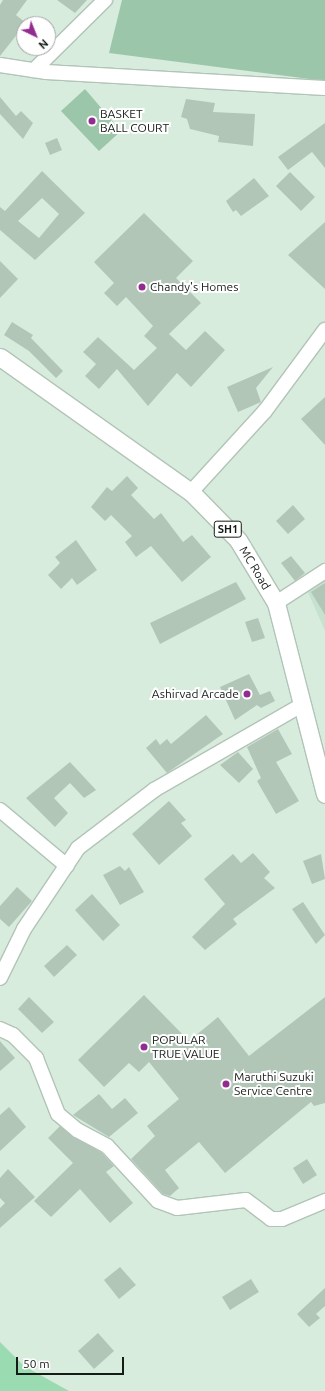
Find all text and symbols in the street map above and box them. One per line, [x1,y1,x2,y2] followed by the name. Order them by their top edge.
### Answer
[16,16,56,56] north arrow
[36,37,51,51] text: N
[100,107,169,135] place label: BASKET BALL COURT
[87,116,97,126] marker: BASKET BALL COURT
[150,280,238,294] place label: Chandy's Homes
[137,282,147,292] marker: Chandy's Homes
[213,520,243,538] road number: SH1
[236,544,274,592] street label: MC Road
[152,687,239,701] place label: Ashirvad Arcade
[242,689,252,699] marker: Ashirvad Arcade
[152,1033,220,1061] place label: POPULAR TRUE VALUE
[139,1042,149,1052] marker: POPULAR TRUE VALUE
[234,1070,314,1098] place label: Maruthi Suzuki Service Centre
[221,1079,231,1089] marker: Maruthi Suzuki Service Centre
[18,1349,126,1375] scale bar
[23,1357,50,1370] text: 50 m

